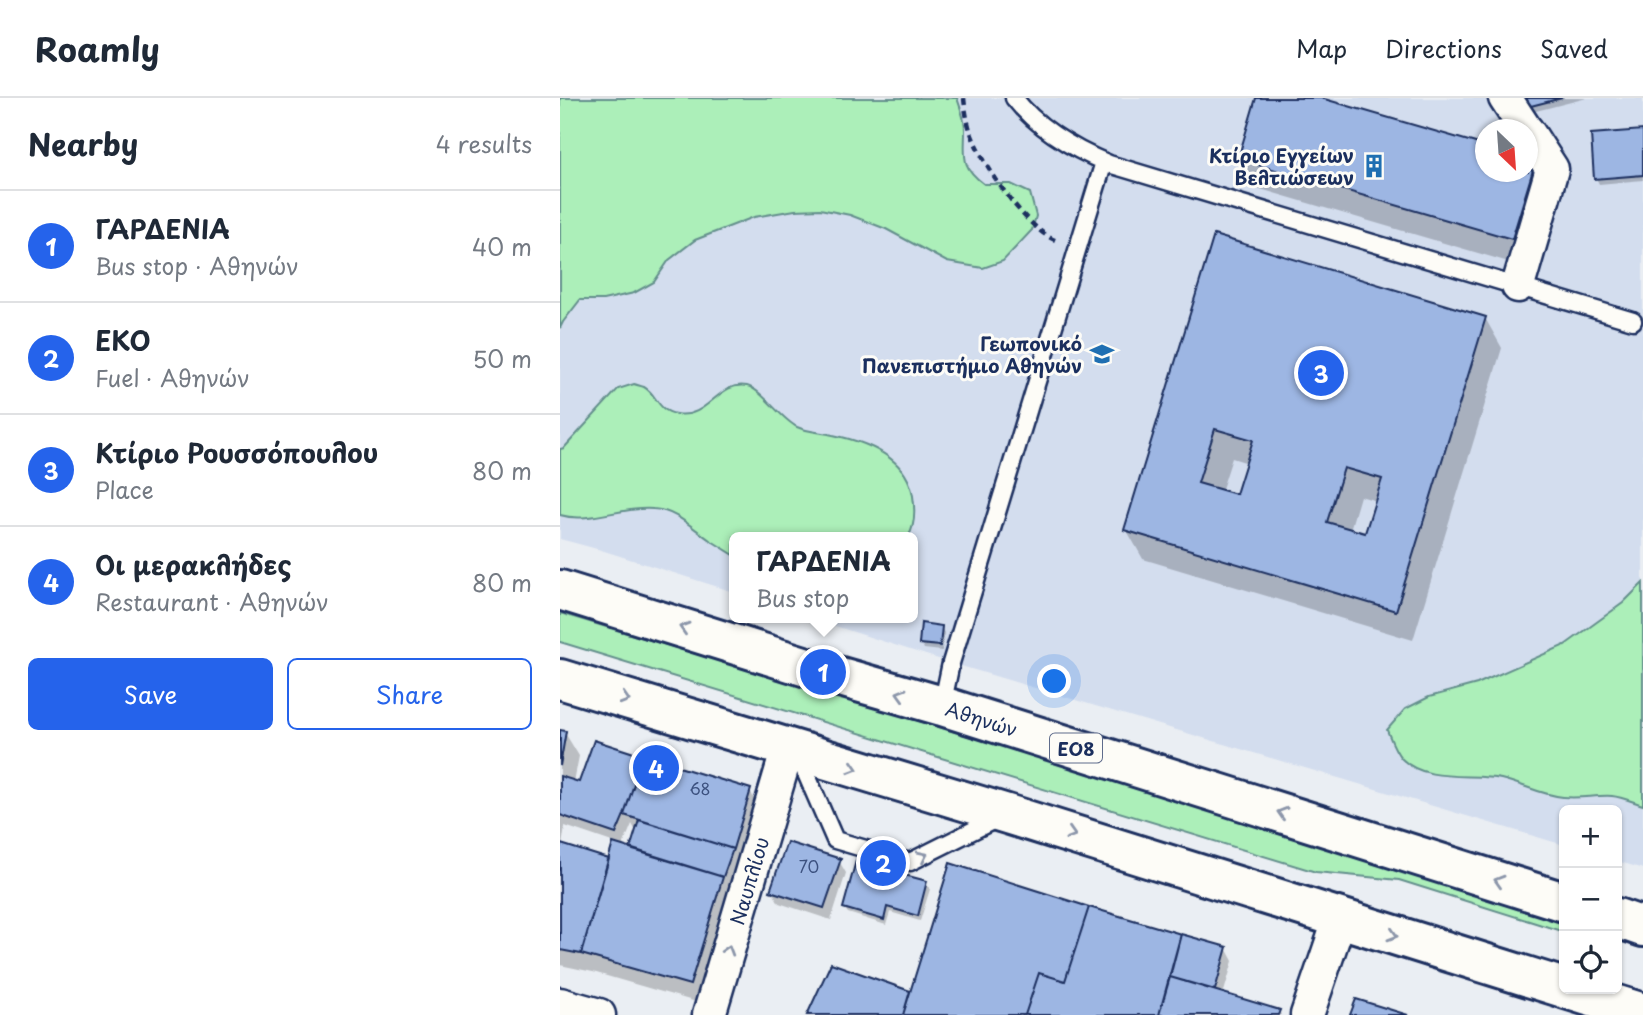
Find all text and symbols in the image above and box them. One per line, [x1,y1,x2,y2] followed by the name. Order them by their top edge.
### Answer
[35,23,160,73] text: Roamly
[1296,30,1347,66] text: Map
[1385,30,1502,66] text: Directions
[1540,30,1608,66] text: Saved
[1475,119,1538,182] north arrow
[28,121,138,166] text: Nearby
[436,126,532,161] text: 4 results
[1209,141,1354,191] place label: Κτίριο Εγγείων Βελτιώσεων
[1360,152,1388,180] building icon: Κτίριο Εγγείων Βελτιώσεων
[95,209,230,248] text: ΓΑΡΔΕΝΙΑ
[46,229,57,264] text: 1
[472,229,532,264] text: 40 m
[95,248,299,283] text: Bus stop · Αθηνών
[95,321,151,360] text: EKO
[862,329,1082,379] place label: Γεωπονικό Πανεπιστήμιο Αθηνών
[1088,340,1116,368] school or university icon: Γεωπονικό Πανεπιστήμιο Αθηνών
[43,341,59,376] text: 2
[472,341,532,376] text: 50 m
[1298,347,1344,399] pin: 3
[95,360,250,395] text: Fuel · Αθηνών
[95,433,378,472] text: Κτίριο Ρουσσόπουλου
[43,453,59,488] text: 3
[472,453,532,488] text: 80 m
[95,472,154,507] text: Place
[729,532,918,623] popup
[756,541,891,580] text: ΓΑΡΔΕΝΙΑ
[95,545,291,584] text: Οι μερακλήδες
[43,565,59,600] text: 4
[472,565,532,600] text: 80 m
[756,580,849,615] text: Bus stop
[95,584,329,619] text: Restaurant · Αθηνών
[678,622,690,636] one-way arrow
[800,646,846,698] pin: 1
[28,658,273,730] button: Save
[287,658,532,730] button: Share
[1037,664,1071,698] your location
[895,688,907,703] one-way arrow
[619,691,631,705] one-way arrow
[942,694,1021,743] street label: Αθηνών
[1050,734,1102,762] road number: ΕΟ8
[633,742,679,794] pin: 4
[847,759,859,774] one-way arrow
[689,776,711,800] house number: 68
[1559,805,1622,994] map controls
[1559,805,1622,868] button: +
[1276,807,1289,821] one-way arrow
[1065,826,1077,841] one-way arrow
[722,833,775,928] street label: Ναυπλίου
[860,837,906,889] pin: 2
[916,850,928,864] one-way arrow
[799,854,819,878] house number: 70
[1559,868,1622,931] button: −
[1493,875,1505,890] one-way arrow
[1387,926,1399,941] one-way arrow
[1559,931,1622,994] button: locate
[720,944,735,956] one-way arrow

